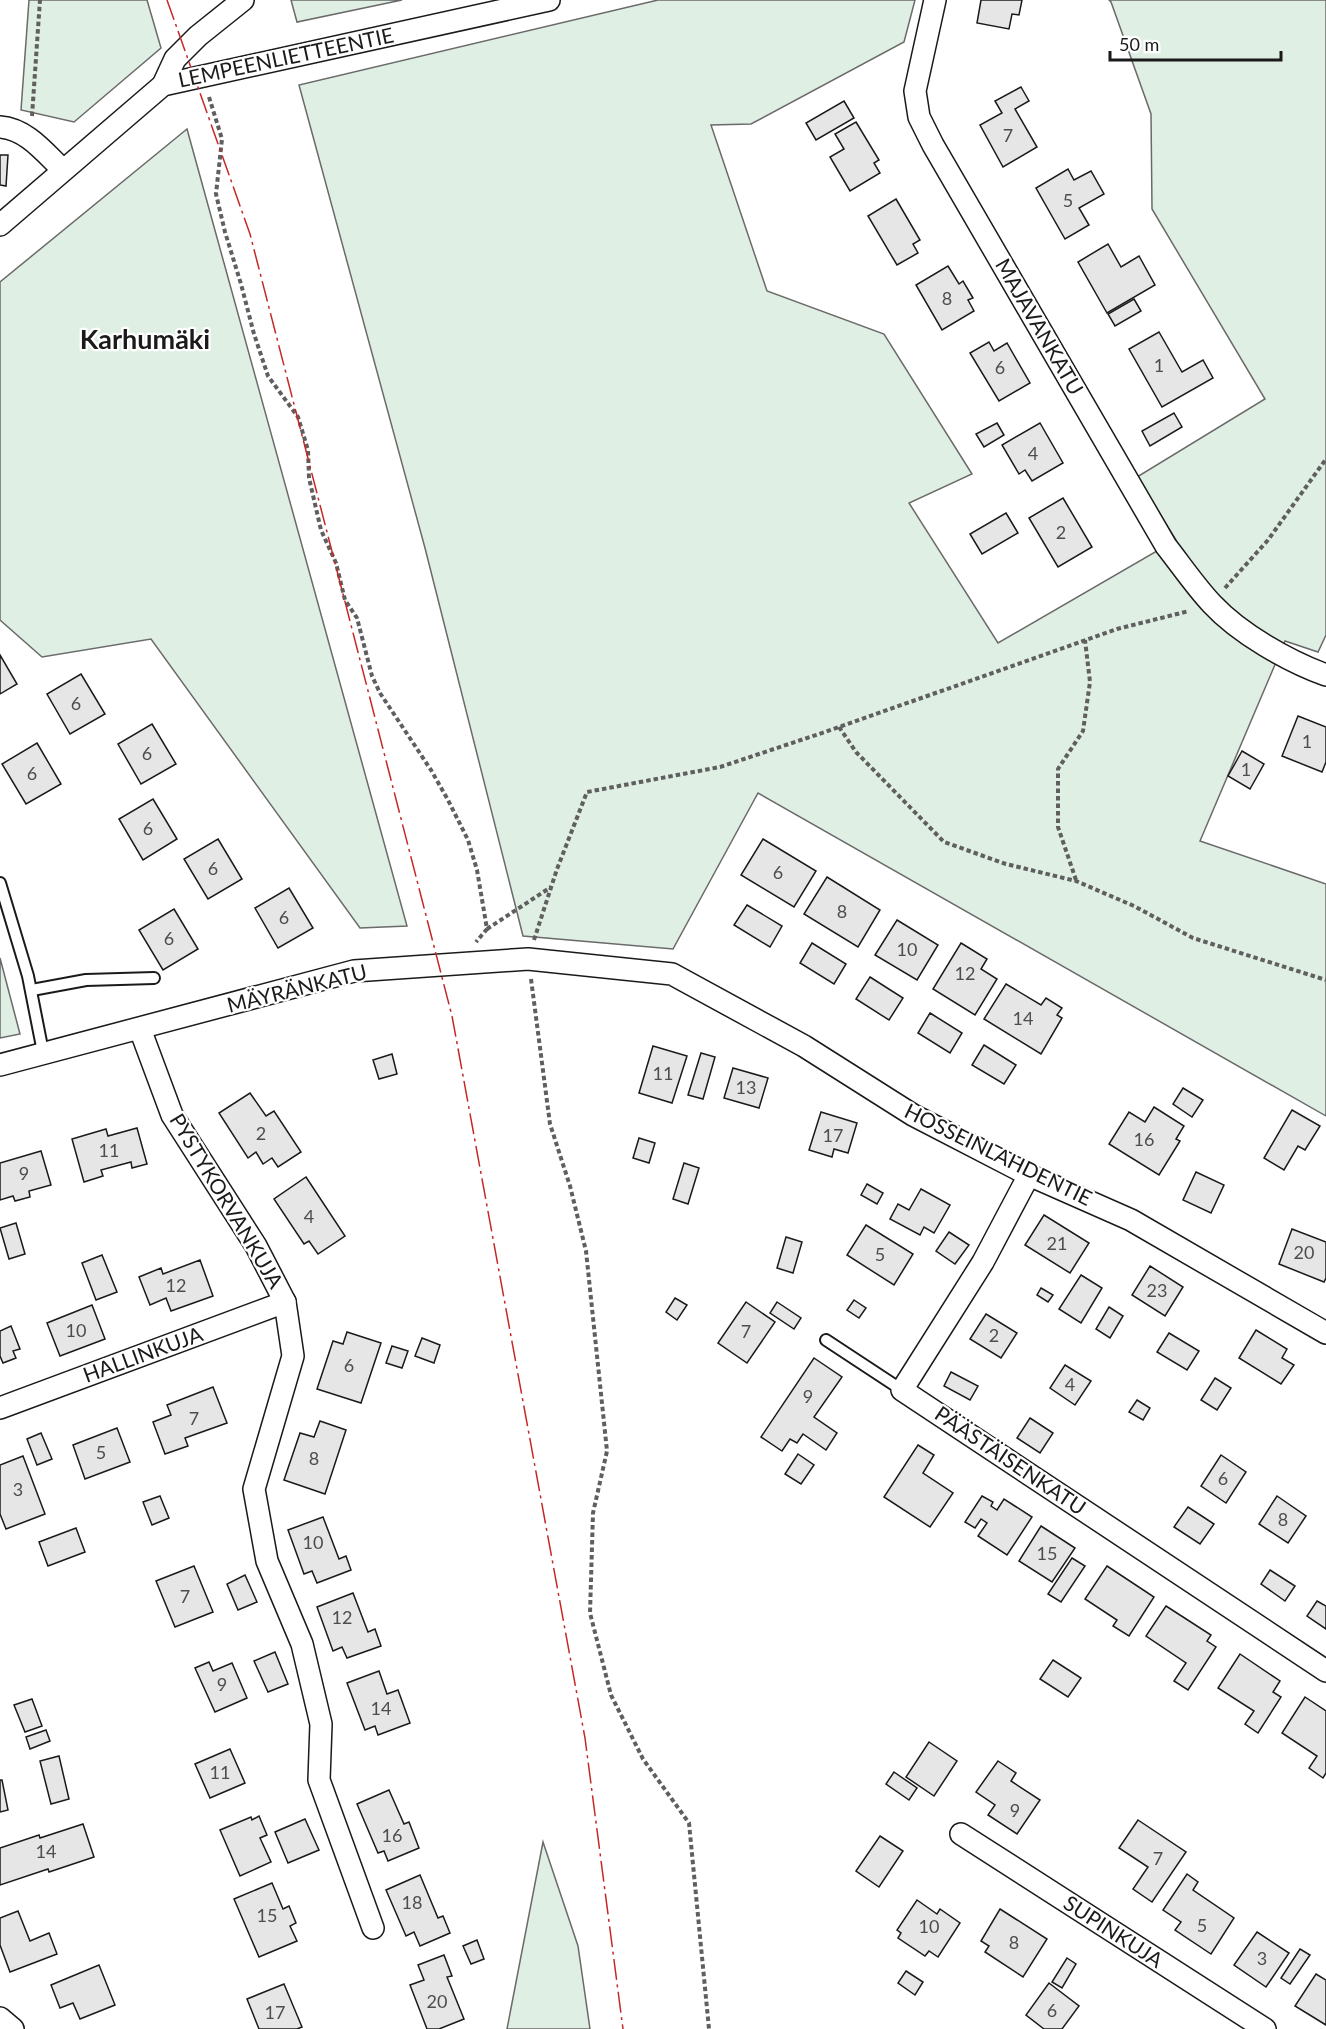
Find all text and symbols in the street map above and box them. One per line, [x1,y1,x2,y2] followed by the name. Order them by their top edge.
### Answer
[176,21,396,92] street label: LEMPEENLIETTEENTIE
[1110,24,1281,62] scale bar
[1119,33,1159,55] text: 50 m
[1003,124,1013,146] house number: 7
[1063,189,1073,211] house number: 5
[991,254,1089,399] street label: MAJAVANKATU
[942,287,952,309] house number: 8
[80,322,210,355] district label: Karhumäki
[1154,354,1164,376] house number: 1
[995,356,1005,378] house number: 6
[1028,442,1038,464] house number: 4
[1056,521,1066,543] house number: 2
[71,692,81,714] house number: 6
[1302,730,1312,752] house number: 1
[142,742,152,764] house number: 6
[1241,758,1251,780] house number: 1
[27,762,37,784] house number: 6
[143,817,153,839] house number: 6
[208,857,218,879] house number: 6
[773,861,783,883] house number: 6
[837,900,847,922] house number: 8
[279,906,289,928] house number: 6
[164,927,174,949] house number: 6
[897,938,917,960] house number: 10
[224,958,369,1017] street label: MÄYRÄNKATU
[955,962,975,984] house number: 12
[1013,1007,1033,1029] house number: 14
[653,1062,673,1084] house number: 11
[736,1076,756,1098] house number: 13
[901,1097,1096,1210] street label: HOSSEINLAHDENTIE
[165,1108,290,1293] street label: PYSTYKORVANKUJA
[256,1122,266,1144] house number: 2
[823,1124,843,1146] house number: 17
[1134,1128,1154,1150] house number: 16
[99,1139,119,1161] house number: 11
[19,1162,29,1184] house number: 9
[304,1205,314,1227] house number: 4
[1047,1232,1067,1254] house number: 21
[1294,1241,1314,1263] house number: 20
[875,1243,885,1265] house number: 5
[166,1274,186,1296] house number: 12
[1147,1279,1167,1301] house number: 23
[66,1319,86,1341] house number: 10
[79,1320,206,1387] street label: HALLINKUJA
[741,1320,751,1342] house number: 7
[989,1324,999,1346] house number: 2
[344,1354,354,1376] house number: 6
[1065,1373,1075,1395] house number: 4
[803,1385,813,1407] house number: 9
[931,1400,1091,1519] street label: PÄÄSTÄISENKATU
[189,1407,199,1429] house number: 7
[96,1441,106,1463] house number: 5
[309,1447,319,1469] house number: 8
[1218,1467,1228,1489] house number: 6
[13,1478,23,1500] house number: 3
[1278,1508,1288,1530] house number: 8
[303,1531,323,1553] house number: 10
[1037,1542,1057,1564] house number: 15
[180,1585,190,1607] house number: 7
[332,1606,352,1628] house number: 12
[217,1673,227,1695] house number: 9
[371,1697,391,1719] house number: 14
[210,1761,230,1783] house number: 11
[1010,1799,1020,1821] house number: 9
[382,1824,402,1846] house number: 16
[36,1840,56,1862] house number: 14
[1153,1847,1163,1869] house number: 7
[1060,1889,1169,1972] street label: SUPINKUJA
[402,1891,422,1913] house number: 18
[257,1904,277,1926] house number: 15
[1197,1914,1207,1936] house number: 5
[919,1915,939,1937] house number: 10
[1009,1931,1019,1953] house number: 8
[1257,1947,1267,1969] house number: 3
[427,1990,447,2012] house number: 20
[1047,1999,1057,2021] house number: 6
[265,2001,285,2023] house number: 17

